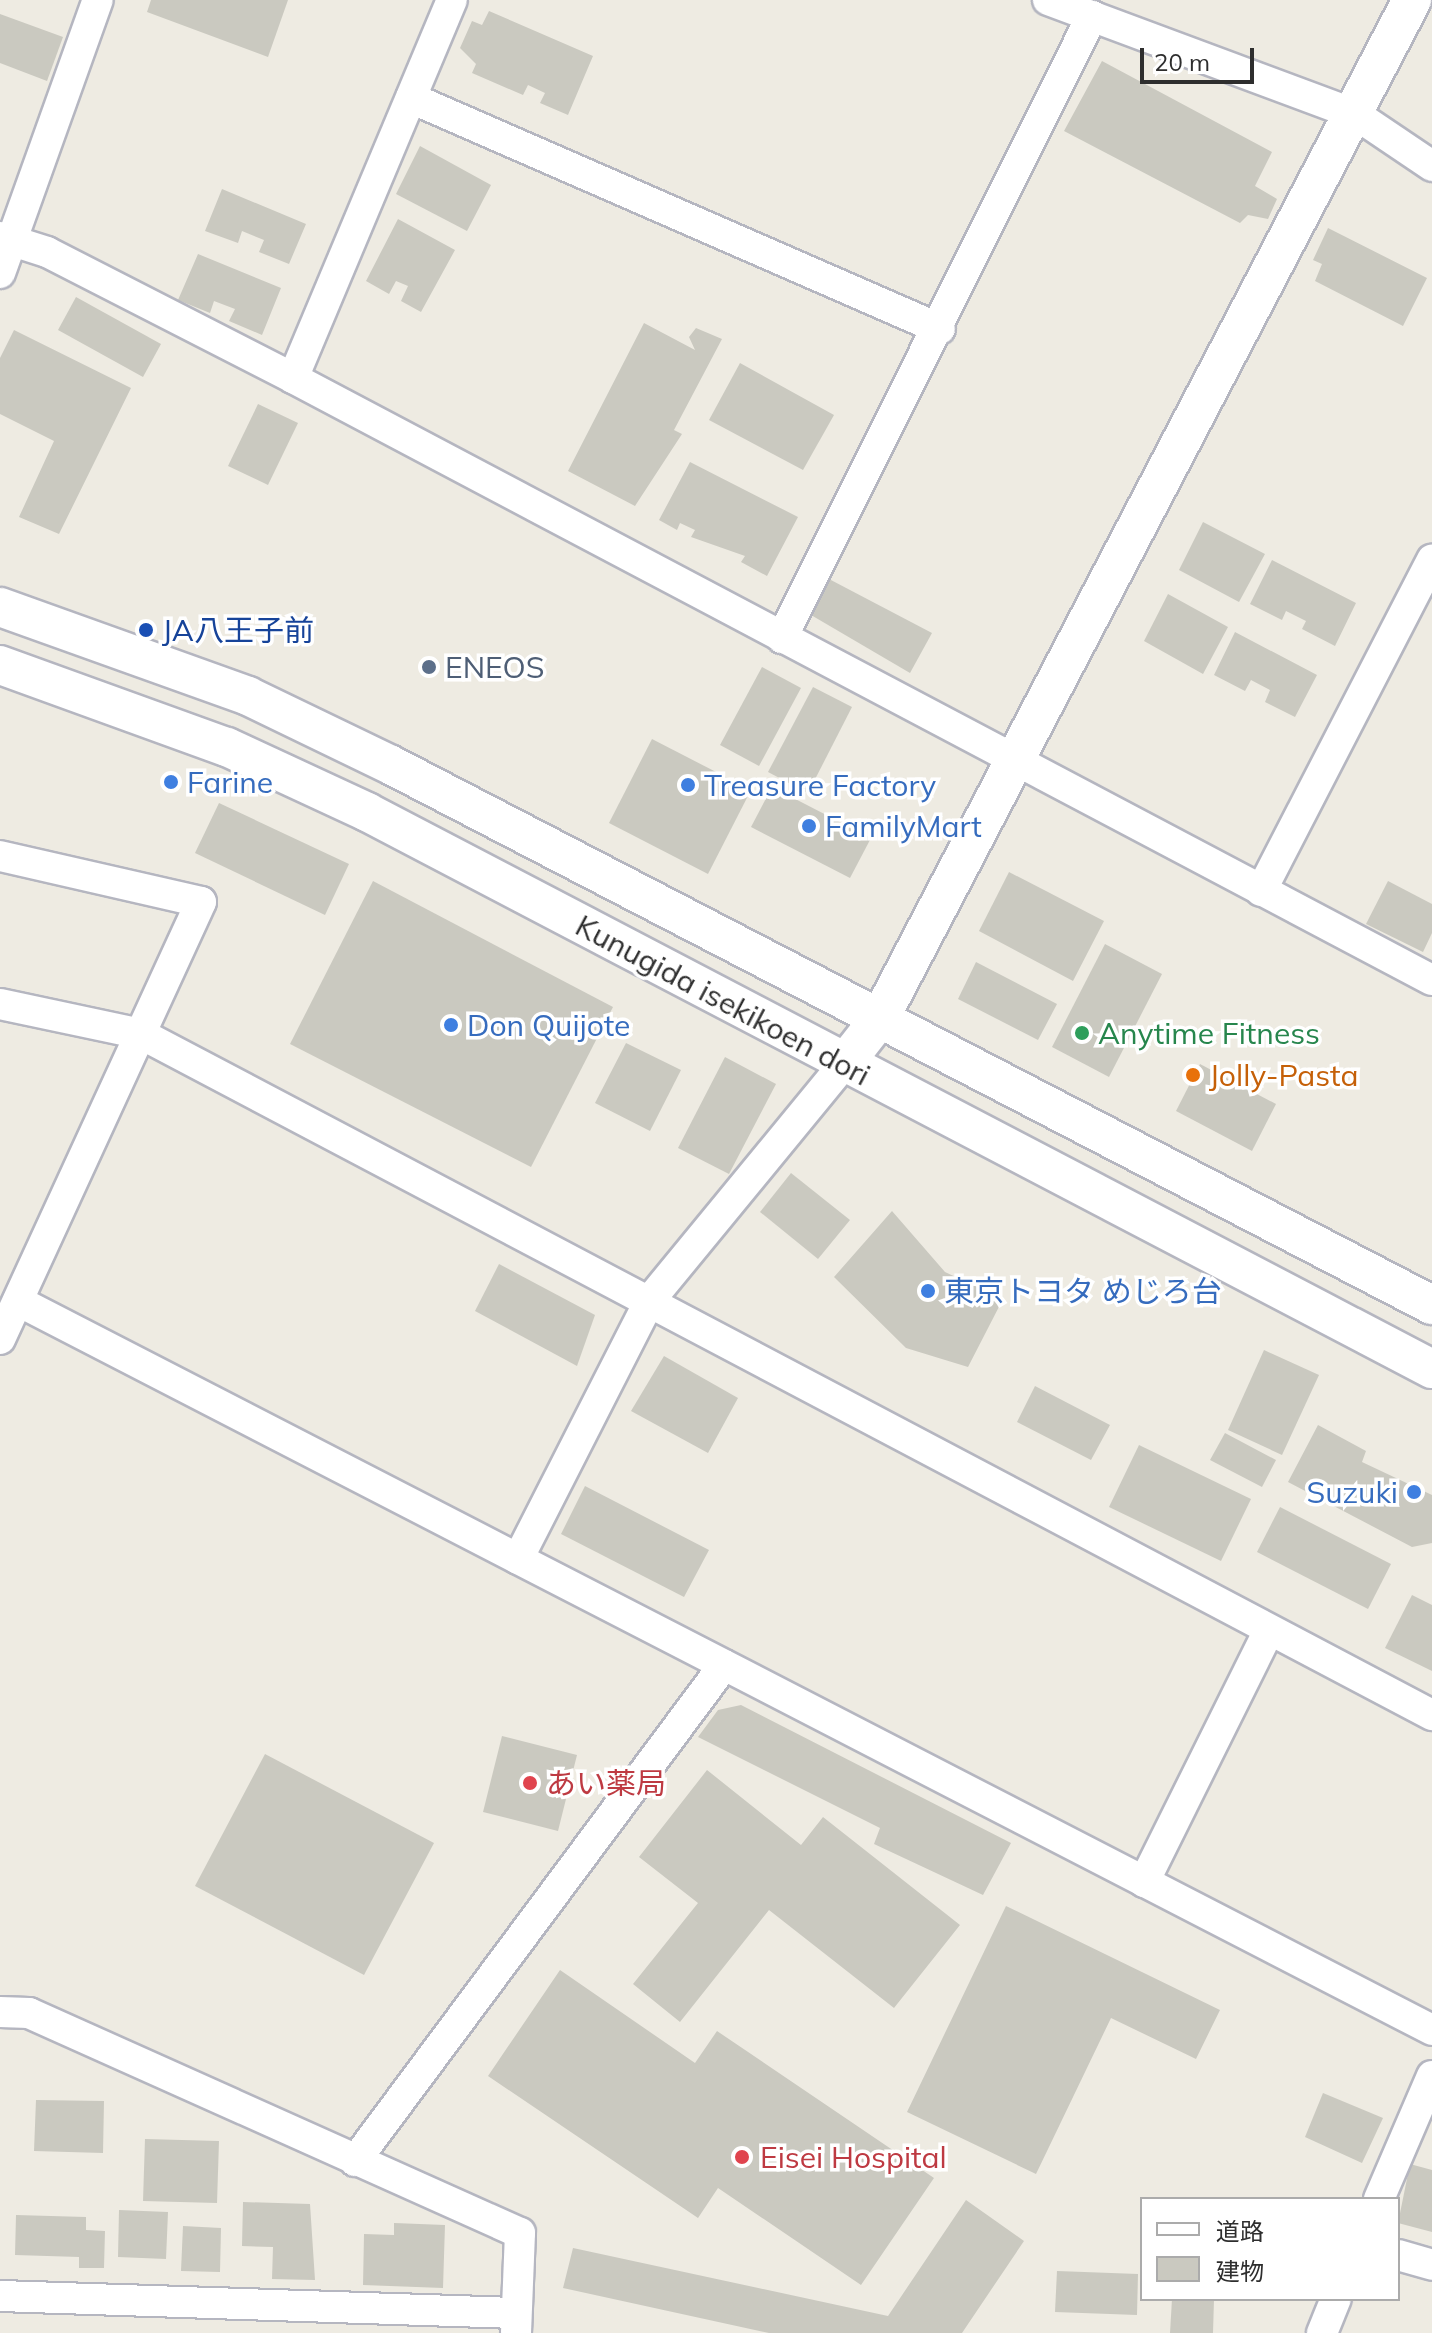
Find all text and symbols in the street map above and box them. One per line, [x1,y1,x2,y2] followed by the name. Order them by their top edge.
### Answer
[1144,32,1258,82] scale bar
[1154,47,1210,77] text: 20 m
[162,612,314,648] place label: JA八王子前
[137,621,155,639] marker: JA八王子前
[445,649,544,685] place label: ENEOS
[420,658,438,676] marker: ENEOS
[187,764,273,800] place label: Farine
[704,767,936,803] place label: Treasure Factory
[162,773,180,791] marker: Farine
[679,776,697,794] marker: Treasure Factory
[825,808,982,844] place label: FamilyMart
[800,817,818,835] marker: FamilyMart
[570,907,876,1093] street label: Kunugida isekikoen dori
[467,1007,630,1043] place label: Don Quijote
[1098,1015,1320,1051] place label: Anytime Fitness
[442,1016,460,1034] marker: Don Quijote
[1073,1024,1091,1042] marker: Anytime Fitness
[1209,1057,1359,1093] place label: Jolly-Pasta
[1184,1066,1202,1084] marker: Jolly-Pasta
[944,1273,1222,1309] place label: 東京トヨタ めじろ台
[919,1282,937,1300] marker: 東京トヨタ めじろ台
[1307,1474,1398,1510] place label: Suzuki
[1405,1483,1423,1501] marker: Suzuki
[546,1765,666,1801] place label: あい薬局
[521,1774,539,1792] marker: あい薬局
[760,2139,947,2175] place label: Eisei Hospital
[731,2146,753,2168] marker: Eisei Hospital
[1140,2197,1400,2301] legend
[1216,2216,1264,2246] text: 道路
[1216,2256,1264,2286] text: 建物

